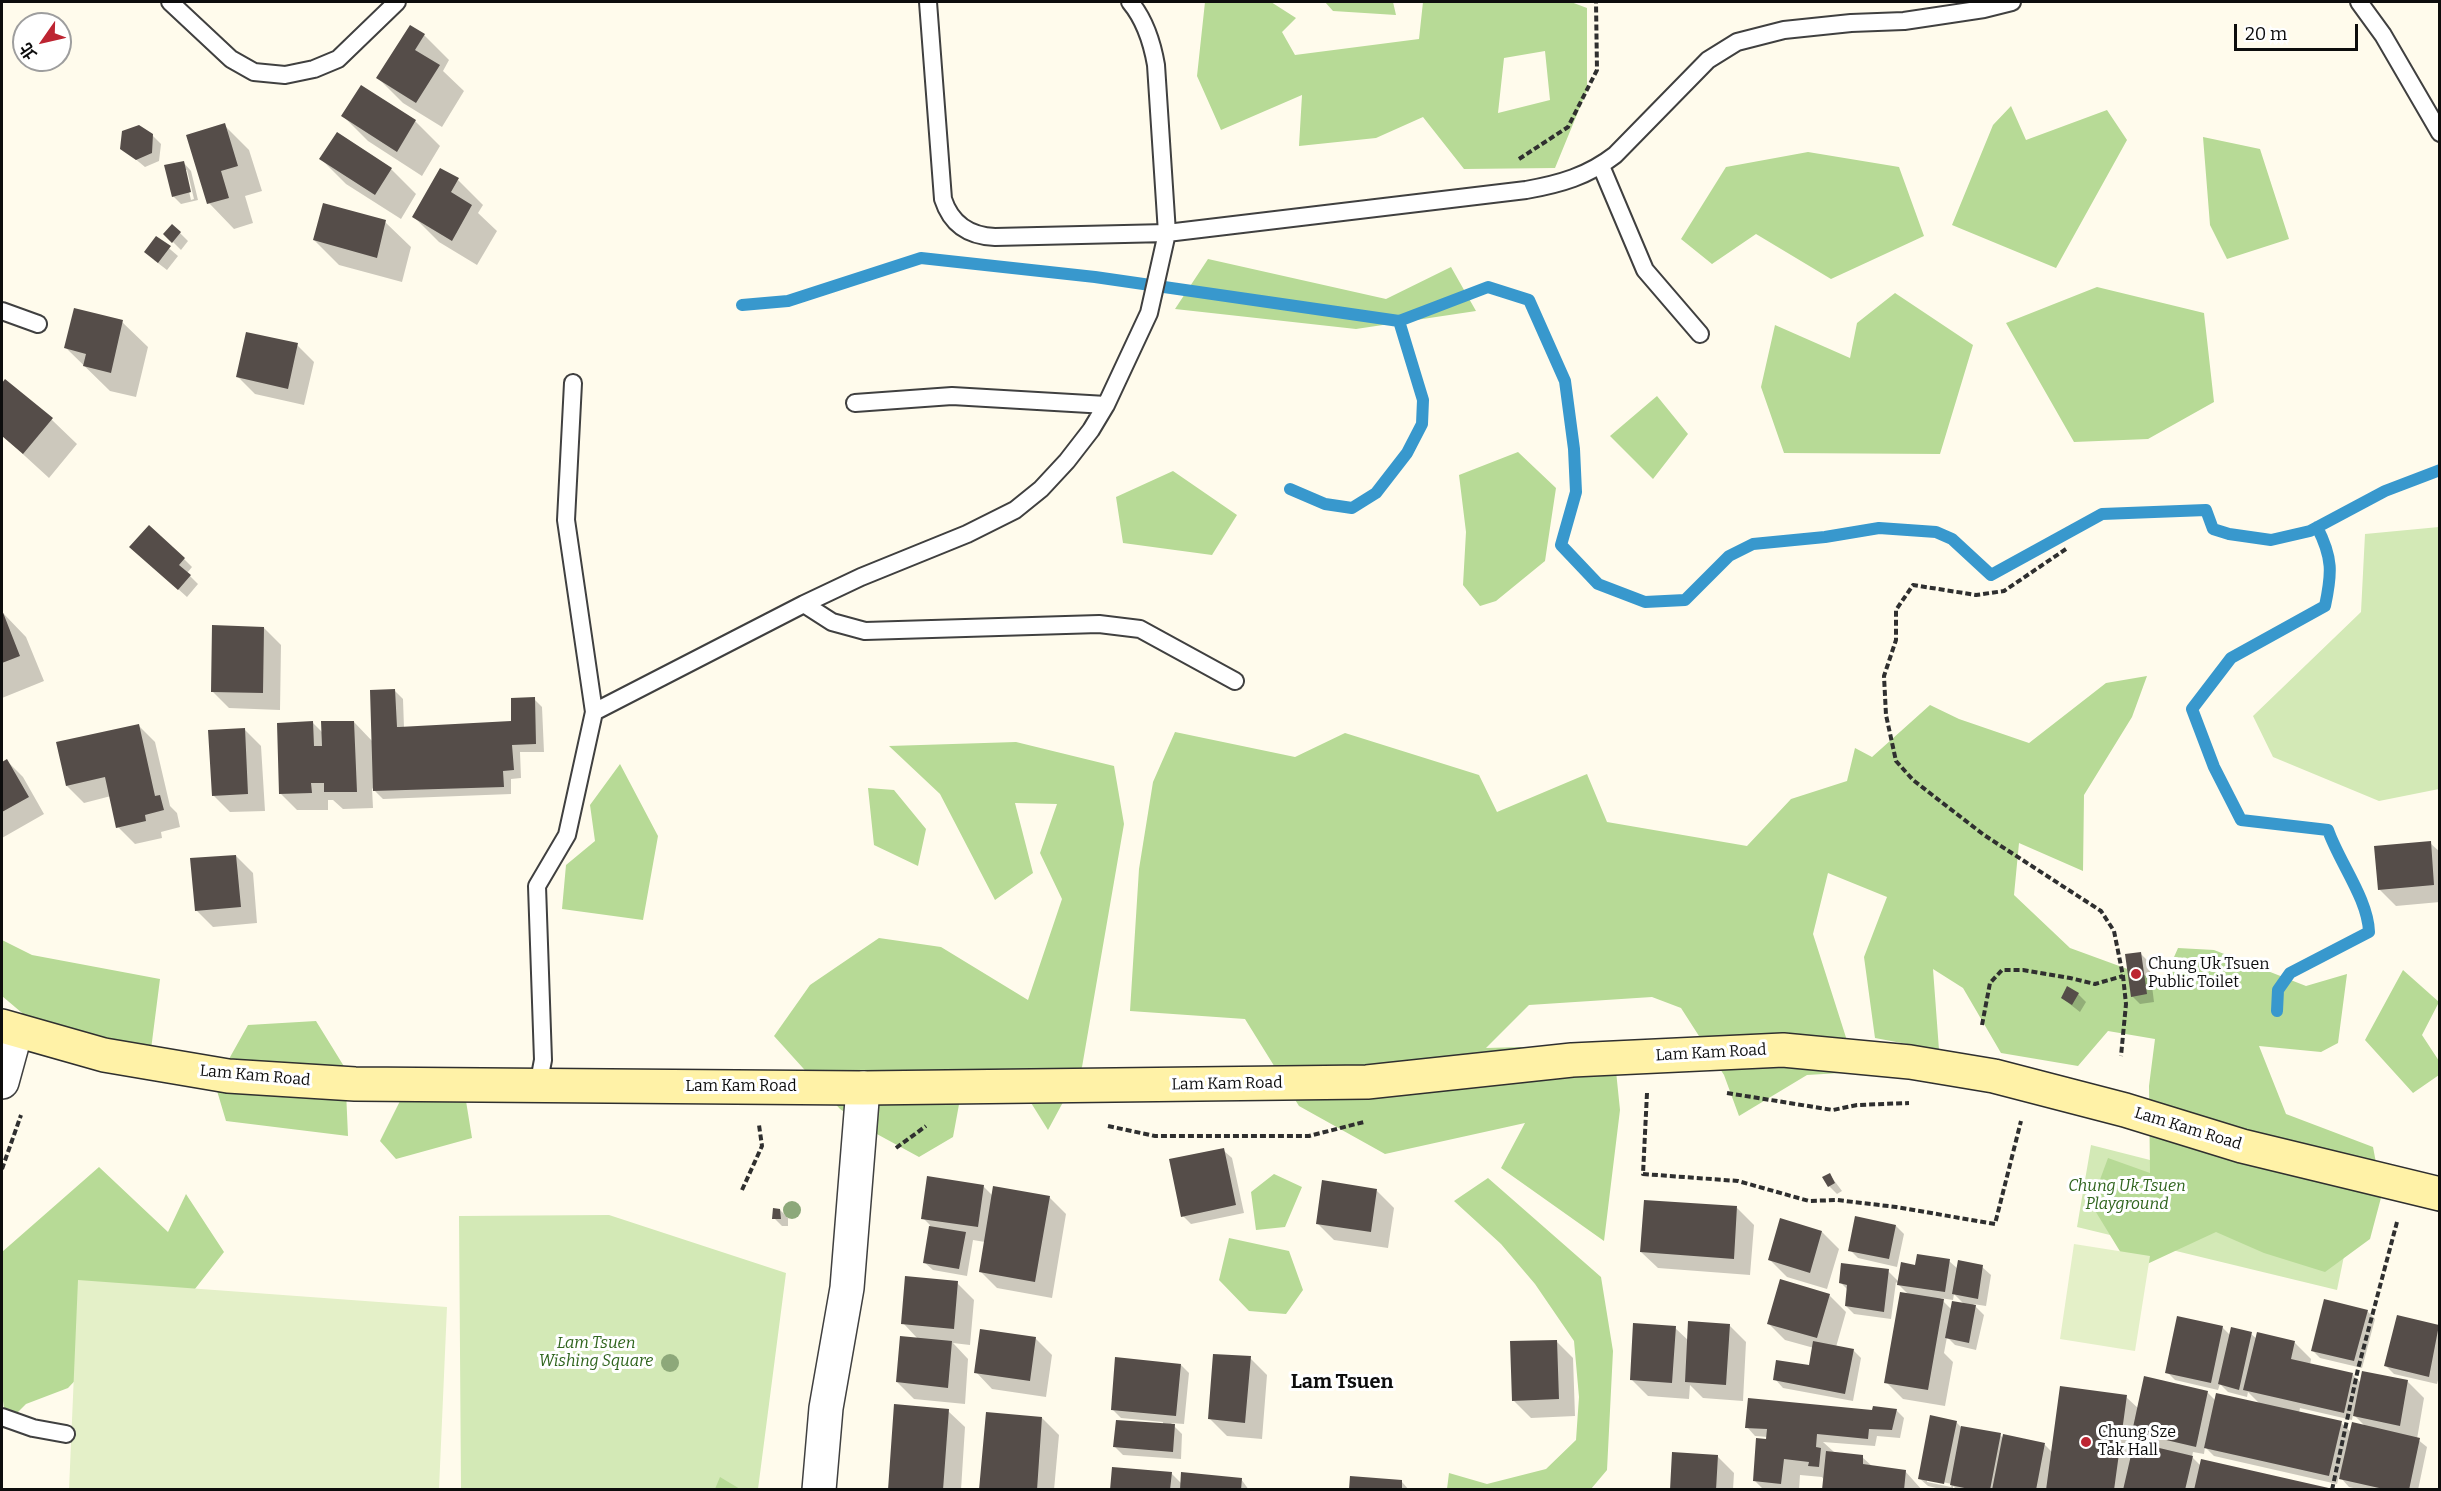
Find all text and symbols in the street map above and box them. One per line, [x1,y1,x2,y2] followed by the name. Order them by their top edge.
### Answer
[12,12,72,72] north arrow
[2237,12,2362,50] scale bar
[2245,23,2287,45] text: 20 m
[16,39,41,63] text: 北
[2148,955,2269,993] place label: Chung Uk Tsuen Public Toilet
[2129,967,2143,981] marker: Chung Uk Tsuen Public Toilet
[1655,1040,1767,1066] street label: Lam Kam Road
[199,1062,311,1090] street label: Lam Kam Road
[1171,1073,1283,1095] street label: Lam Kam Road
[685,1077,797,1097] street label: Lam Kam Road
[2132,1104,2244,1154] street label: Lam Kam Road
[2068,1177,2186,1215] park label: Chung Uk Tsuen Playground
[539,1334,653,1372] park label: Lam Tsuen Wishing Square
[1291,1370,1393,1394] district label: Lam Tsuen
[2098,1423,2176,1461] place label: Chung Sze Tak Hall
[2079,1435,2093,1449] marker: Chung Sze Tak Hall

